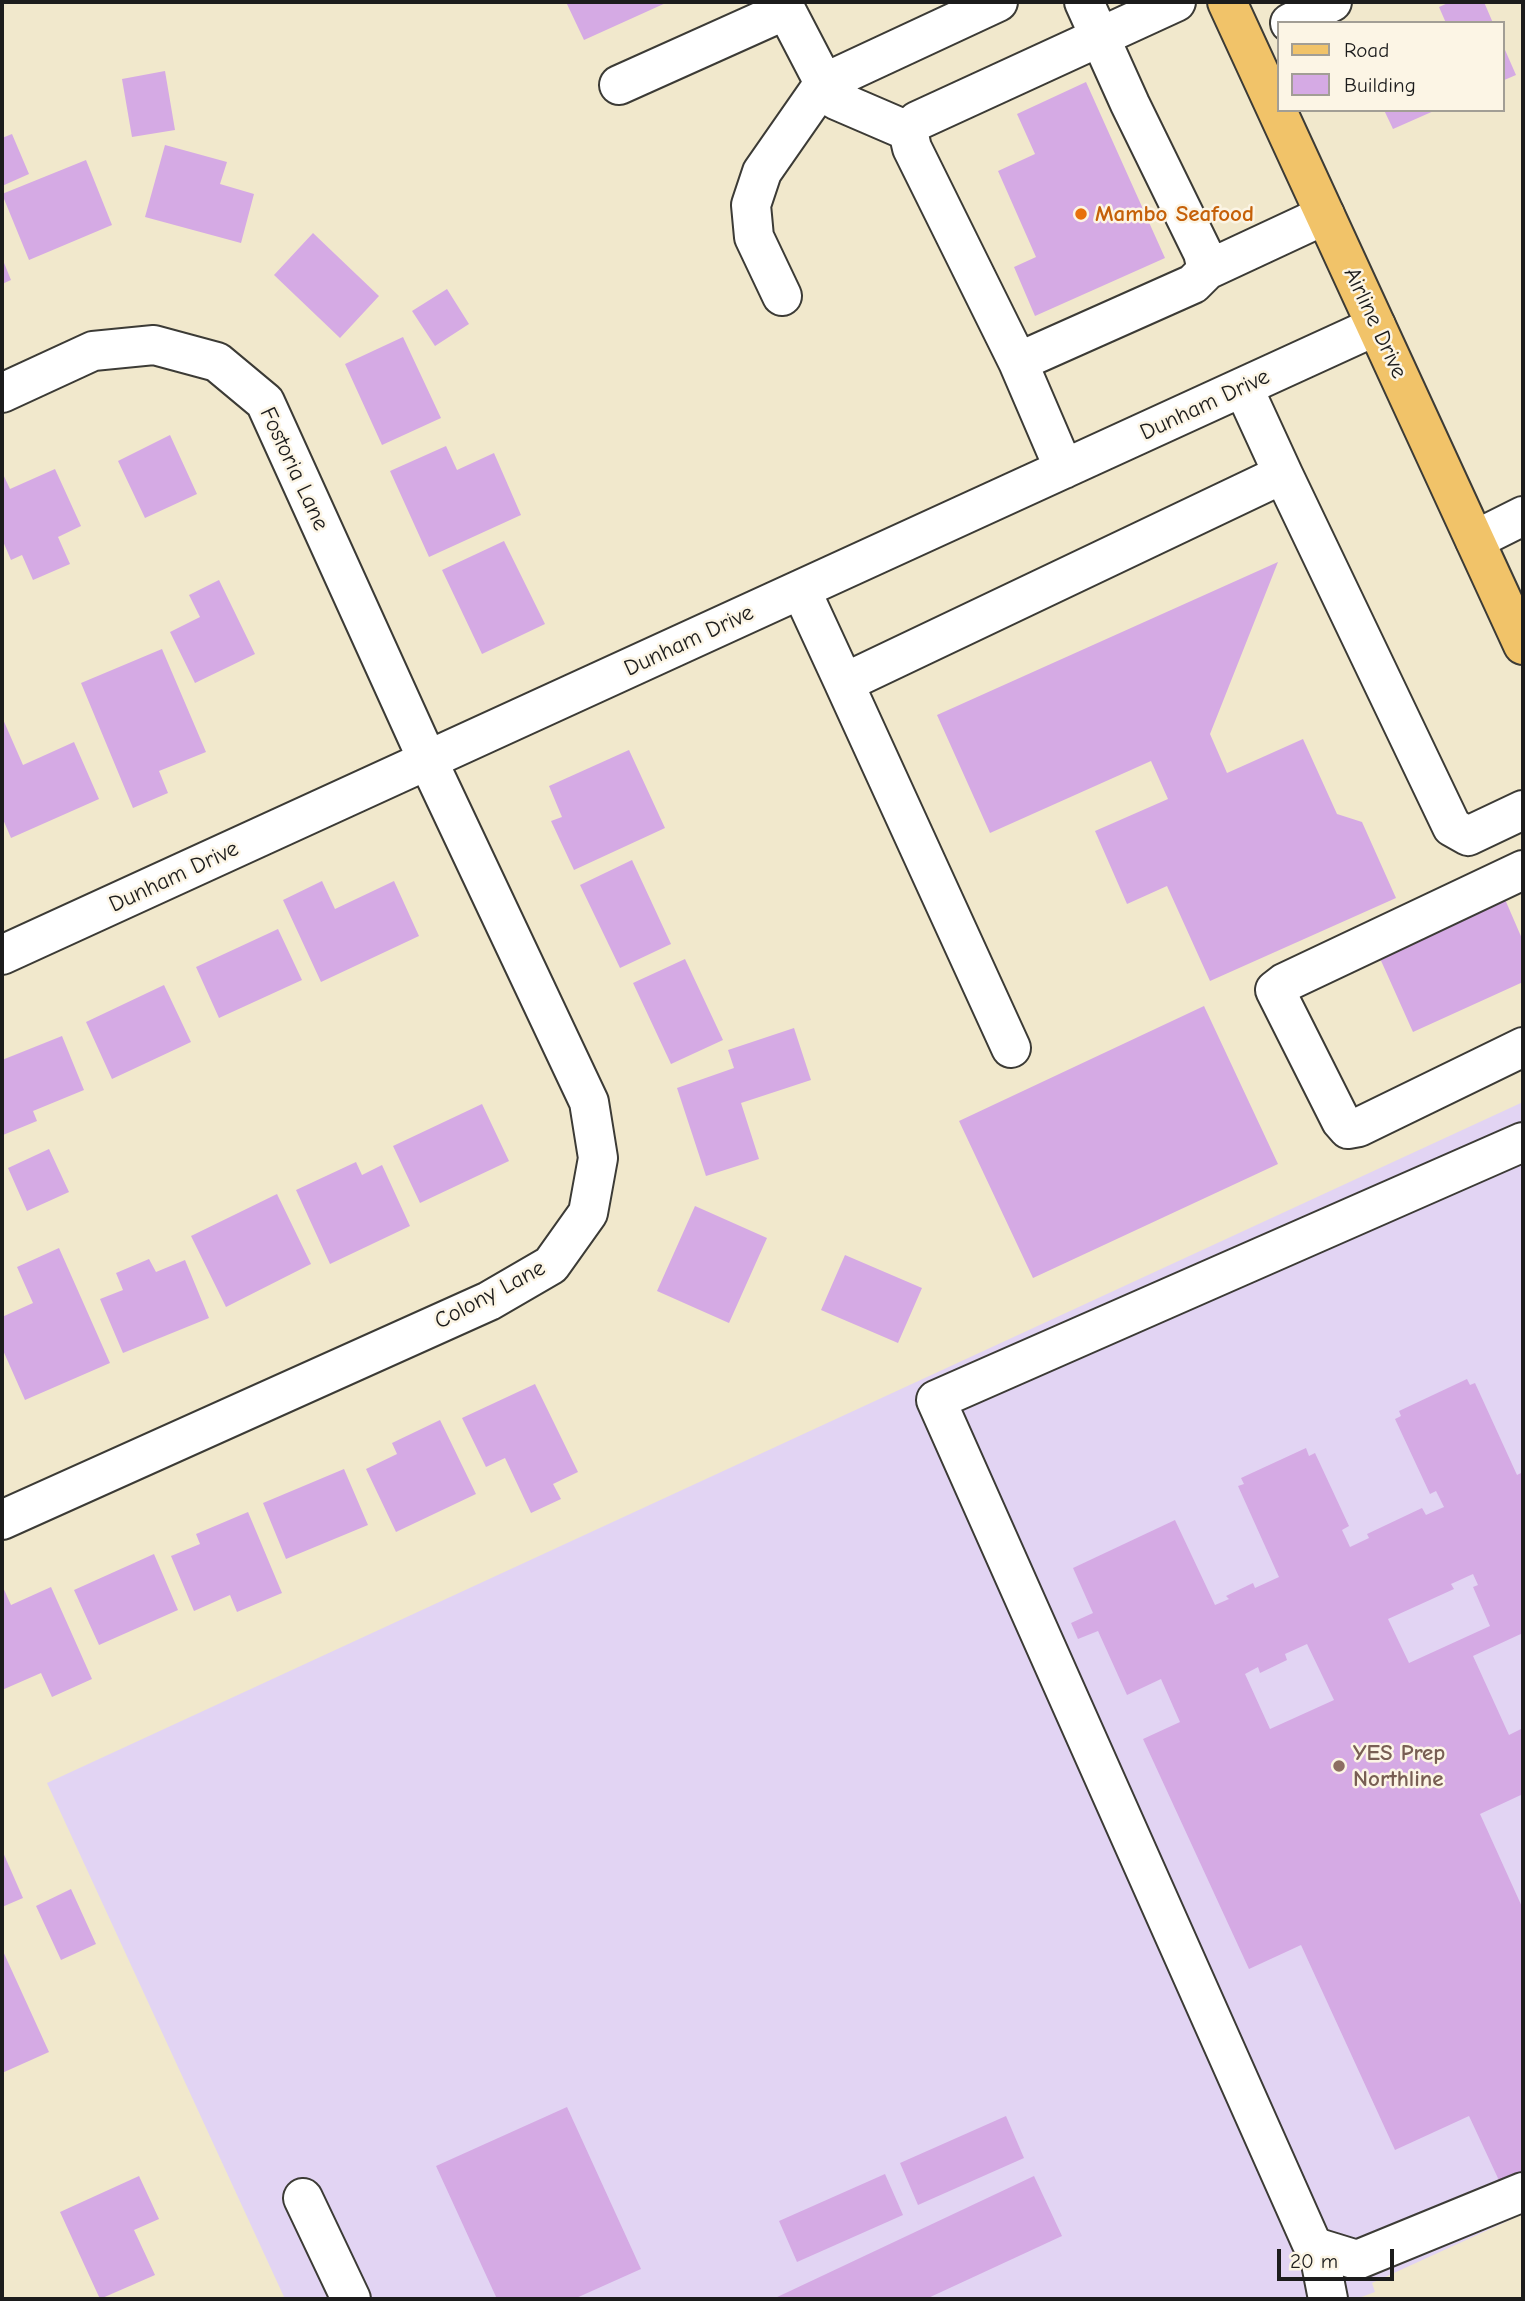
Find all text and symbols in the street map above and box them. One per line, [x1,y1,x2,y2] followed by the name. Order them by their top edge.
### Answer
[1276,21,1504,112] legend
[1344,38,1389,62] text: Road
[1344,73,1416,97] text: Building
[1095,200,1254,228] place label: Mambo Seafood
[1073,206,1089,222] marker: Mambo Seafood
[1337,263,1413,383] street label: Airline Drive
[1136,363,1274,447] street label: Dunham Drive
[253,403,335,535] street label: Fostoria Lane
[620,599,758,683] street label: Dunham Drive
[105,835,243,919] street label: Dunham Drive
[430,1254,550,1336] street label: Colony Lane
[1353,1739,1445,1793] place label: YES Prep Northline
[1331,1758,1347,1774] marker: YES Prep Northline
[1280,2234,1397,2278] scale bar
[1290,2249,1338,2273] text: 20 m

